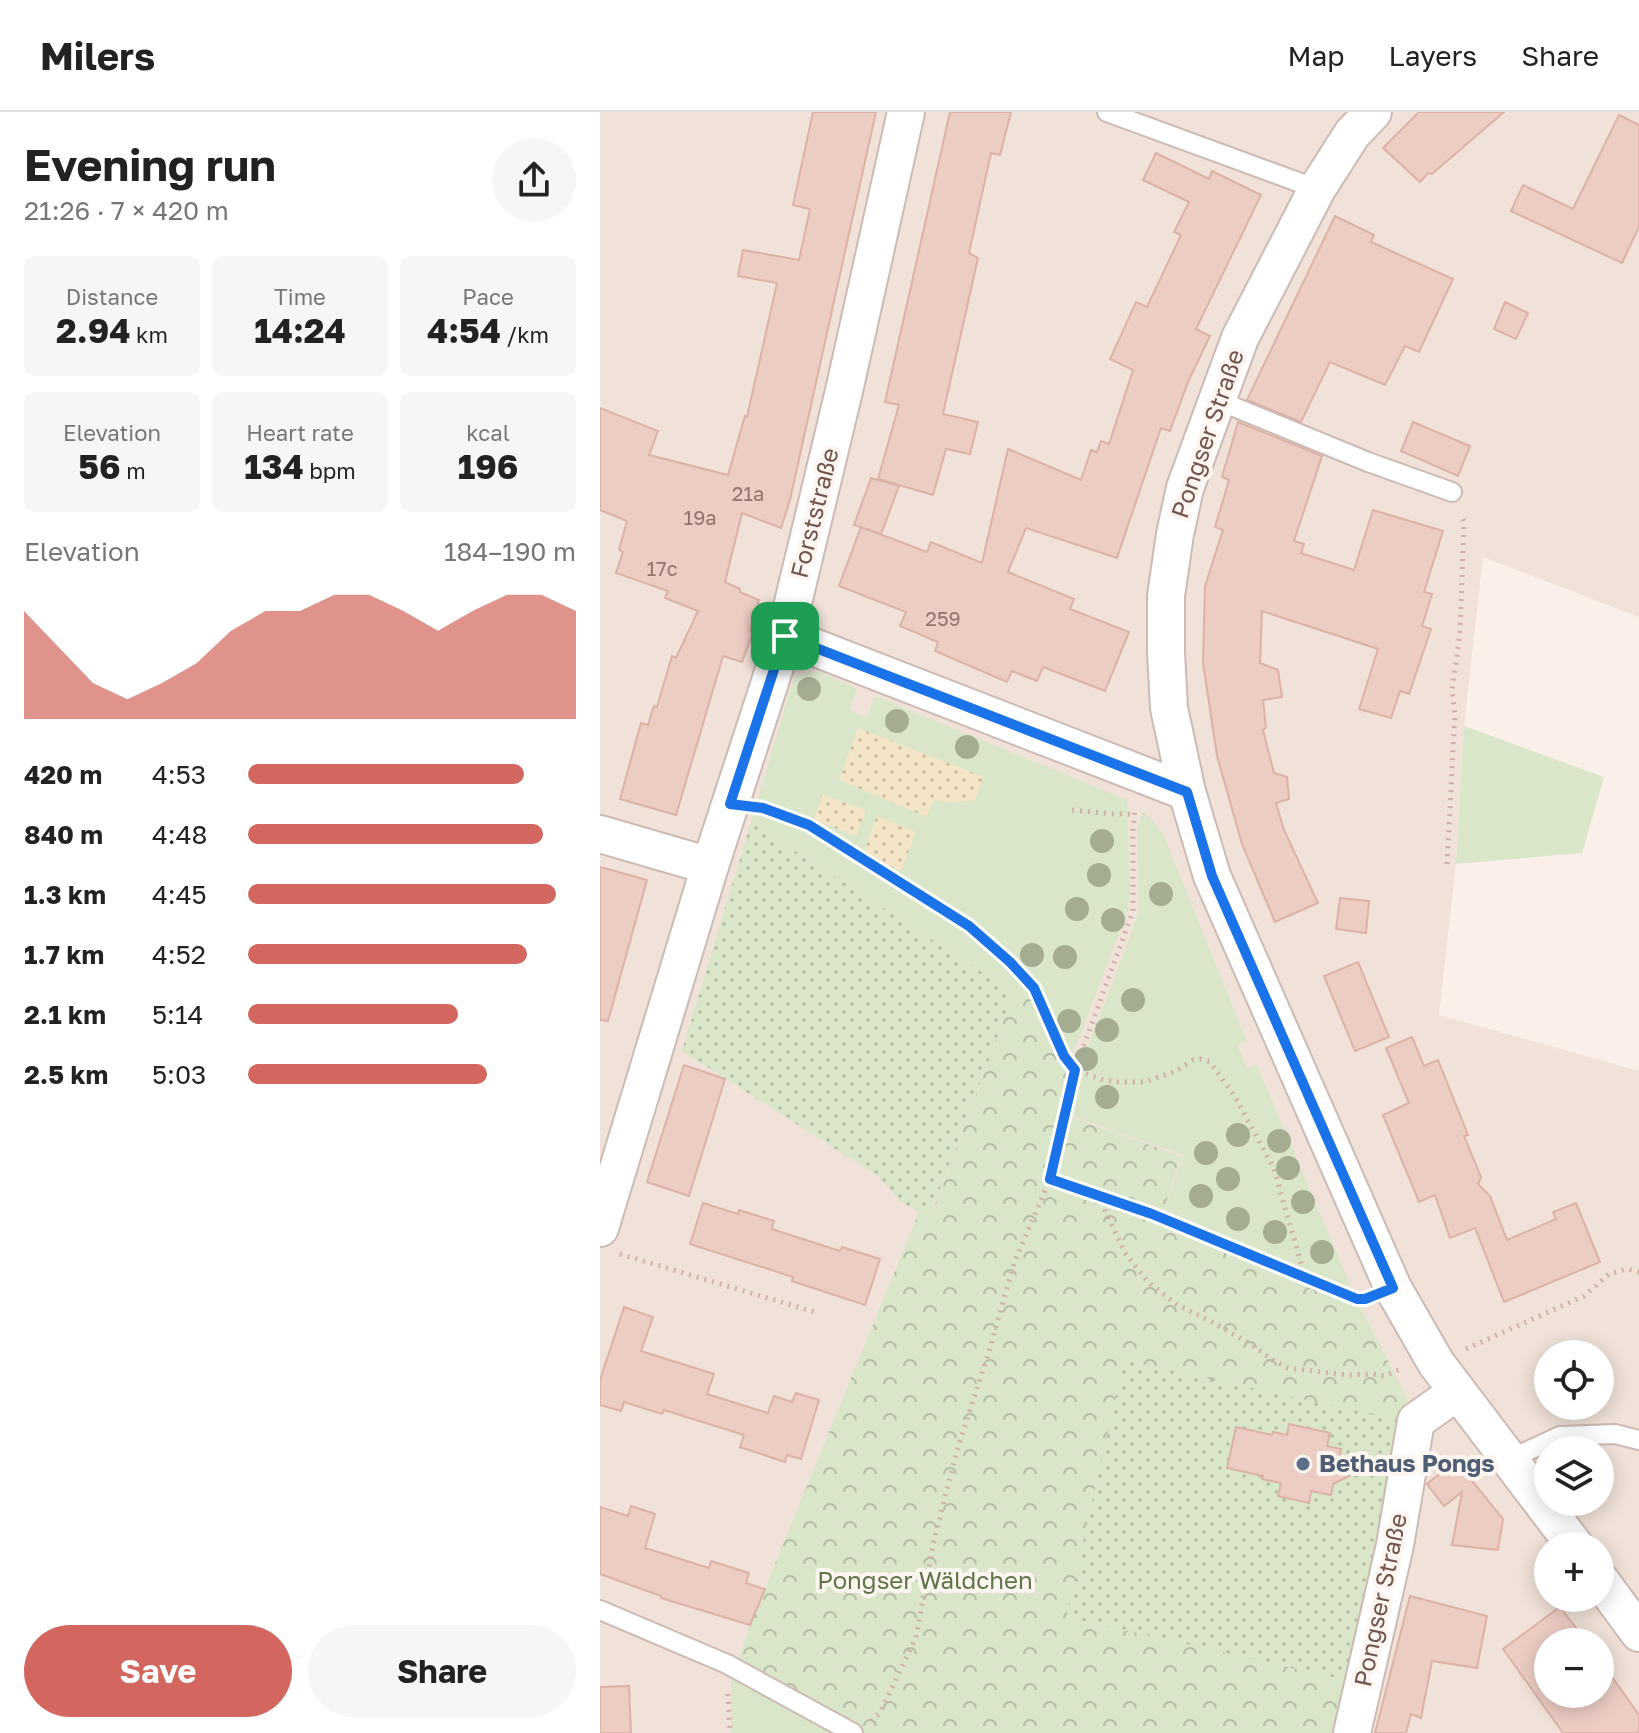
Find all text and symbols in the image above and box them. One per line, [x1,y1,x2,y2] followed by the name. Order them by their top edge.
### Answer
[40,33,155,78] text: Milers
[1287,39,1345,72] text: Map
[1389,39,1477,72] text: Layers
[1521,39,1599,72] text: Share
[24,138,276,191] text: Evening run
[492,138,576,222] button: share
[24,195,229,226] text: 21:26 · 7 × 420 m
[66,283,158,310] text: Distance
[274,283,326,310] text: Time
[462,283,514,310] text: Pace
[56,310,131,350] text: 2.94
[254,310,346,350] text: 14:24
[427,310,501,350] text: 4:54
[131,321,168,348] text: km
[501,321,549,348] text: /km
[1164,345,1249,522] street label: Pongser Straße
[63,419,161,446] text: Elevation
[246,419,354,446] text: Heart rate
[466,419,510,446] text: kcal
[783,445,844,581] street label: Forststraße
[78,446,121,486] text: 56
[244,446,304,486] text: 134
[458,446,518,486] text: 196
[121,457,146,484] text: m
[304,457,356,484] text: bpm
[732,481,764,505] house number: 21a
[683,505,717,529] house number: 19a
[24,536,140,567] text: Elevation
[444,536,576,567] text: 184–190 m
[646,556,678,580] house number: 17c
[751,602,819,670] pin
[925,606,961,630] house number: 259
[763,614,807,658] icon: arrive
[24,759,102,790] text: 420 m
[152,759,206,790] text: 4:53
[24,819,103,850] text: 840 m
[152,819,207,850] text: 4:48
[24,879,106,910] text: 1.3 km
[152,879,207,910] text: 4:45
[24,939,104,970] text: 1.7 km
[152,939,206,970] text: 4:52
[24,999,106,1030] text: 2.1 km
[152,999,203,1030] text: 5:14
[24,1059,108,1090] text: 2.5 km
[152,1059,206,1090] text: 5:03
[1534,1340,1614,1708] map controls
[1534,1340,1614,1420] button: locate
[1534,1436,1614,1516] button: layers
[1319,1448,1495,1477] place label: Bethaus Pongs
[1294,1455,1312,1473] marker: Bethaus Pongs
[1347,1510,1412,1689] street label: Pongser Straße
[1534,1532,1614,1612] button: +
[817,1565,1033,1594] park label: Pongser Wäldchen
[24,1625,292,1717] button: Save
[308,1625,576,1717] button: Share
[1534,1628,1614,1708] button: −

